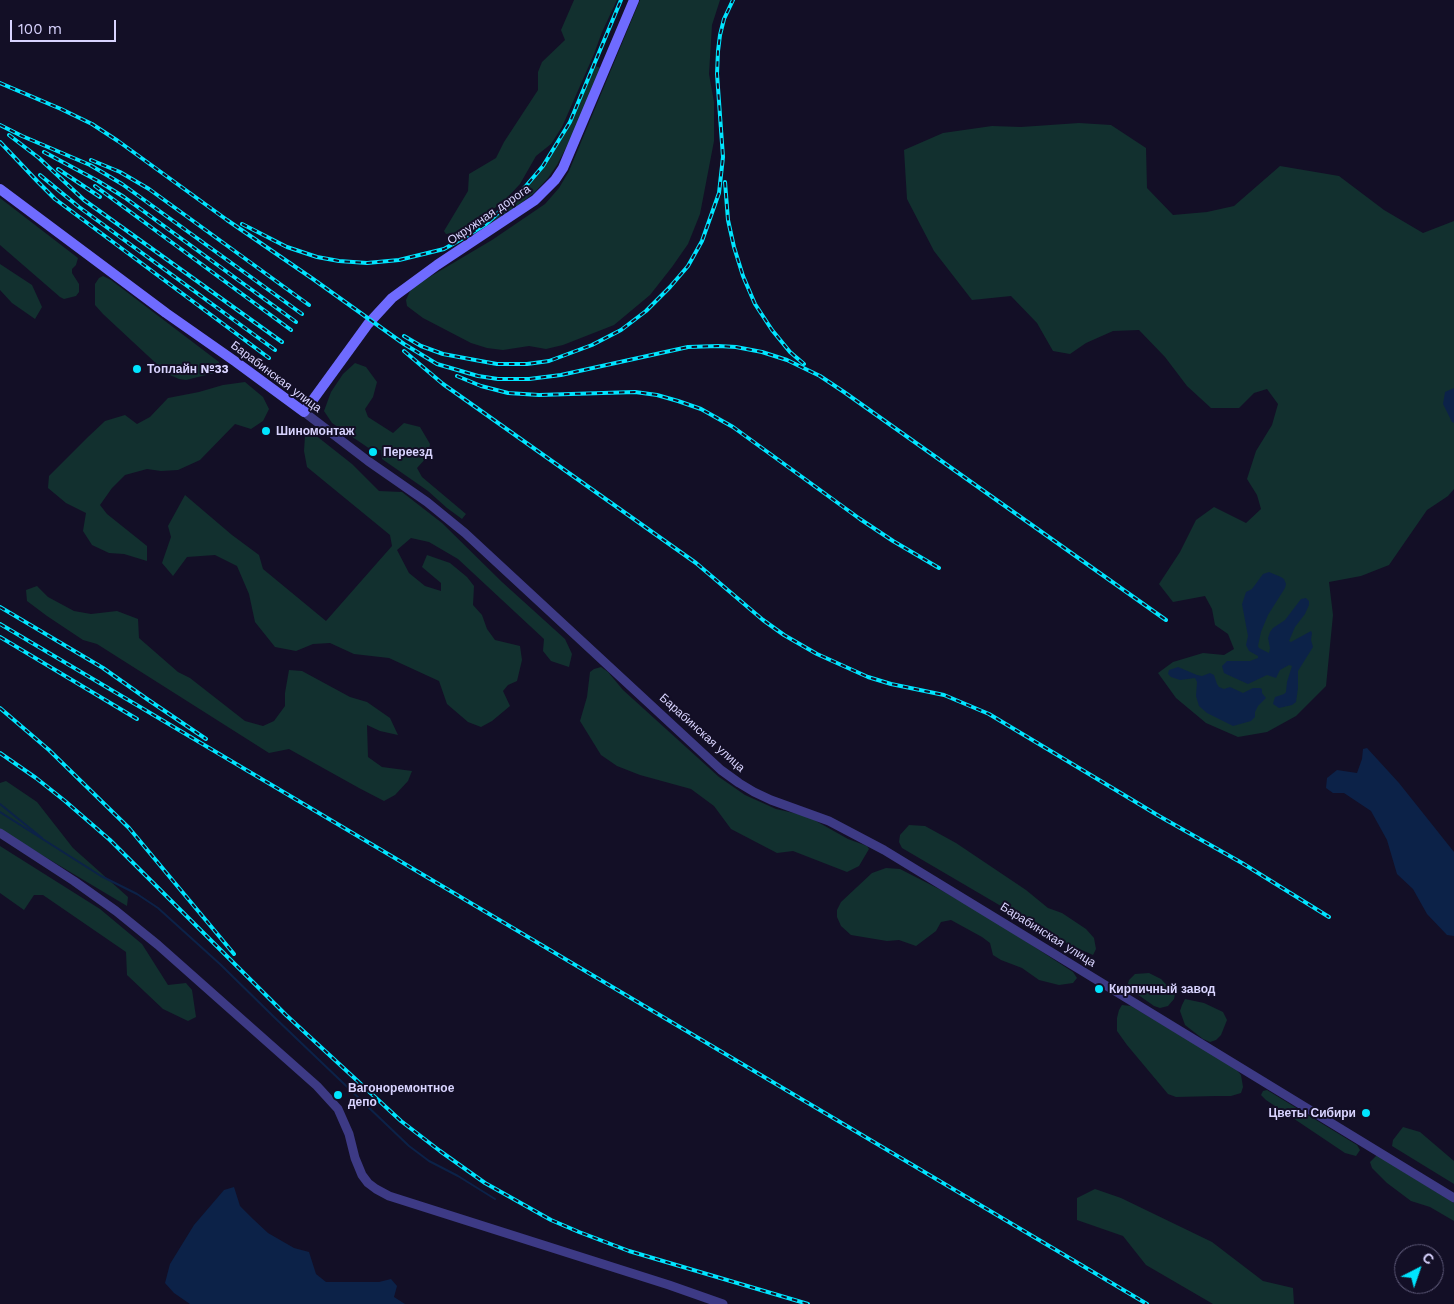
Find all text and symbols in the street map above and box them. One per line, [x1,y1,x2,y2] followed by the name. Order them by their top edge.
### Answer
[12,10,119,42] scale bar
[18,20,62,38] text: 100 m
[445,182,533,248] street label: Окружная дорога
[228,338,324,416] street label: Барабинская улица
[147,362,229,376] place label: Топлайн №33
[131,363,143,375] marker: Топлайн №33
[276,424,354,438] place label: Шиномонтаж
[260,425,272,437] marker: Шиномонтаж
[383,445,433,459] place label: Переезд
[367,446,379,458] marker: Переезд
[656,691,748,775] street label: Барабинская улица
[998,900,1098,970] street label: Барабинская улица
[1109,982,1215,996] place label: Кирпичный завод
[1093,983,1105,995] marker: Кирпичный завод
[348,1081,454,1109] place label: Вагоноремонтное депо
[332,1089,344,1101] marker: Вагоноремонтное депо
[1268,1106,1356,1120] place label: Цветы Сибири
[1360,1107,1372,1119] marker: Цветы Сибири
[1394,1244,1444,1294] north arrow
[1419,1249,1437,1268] text: С

